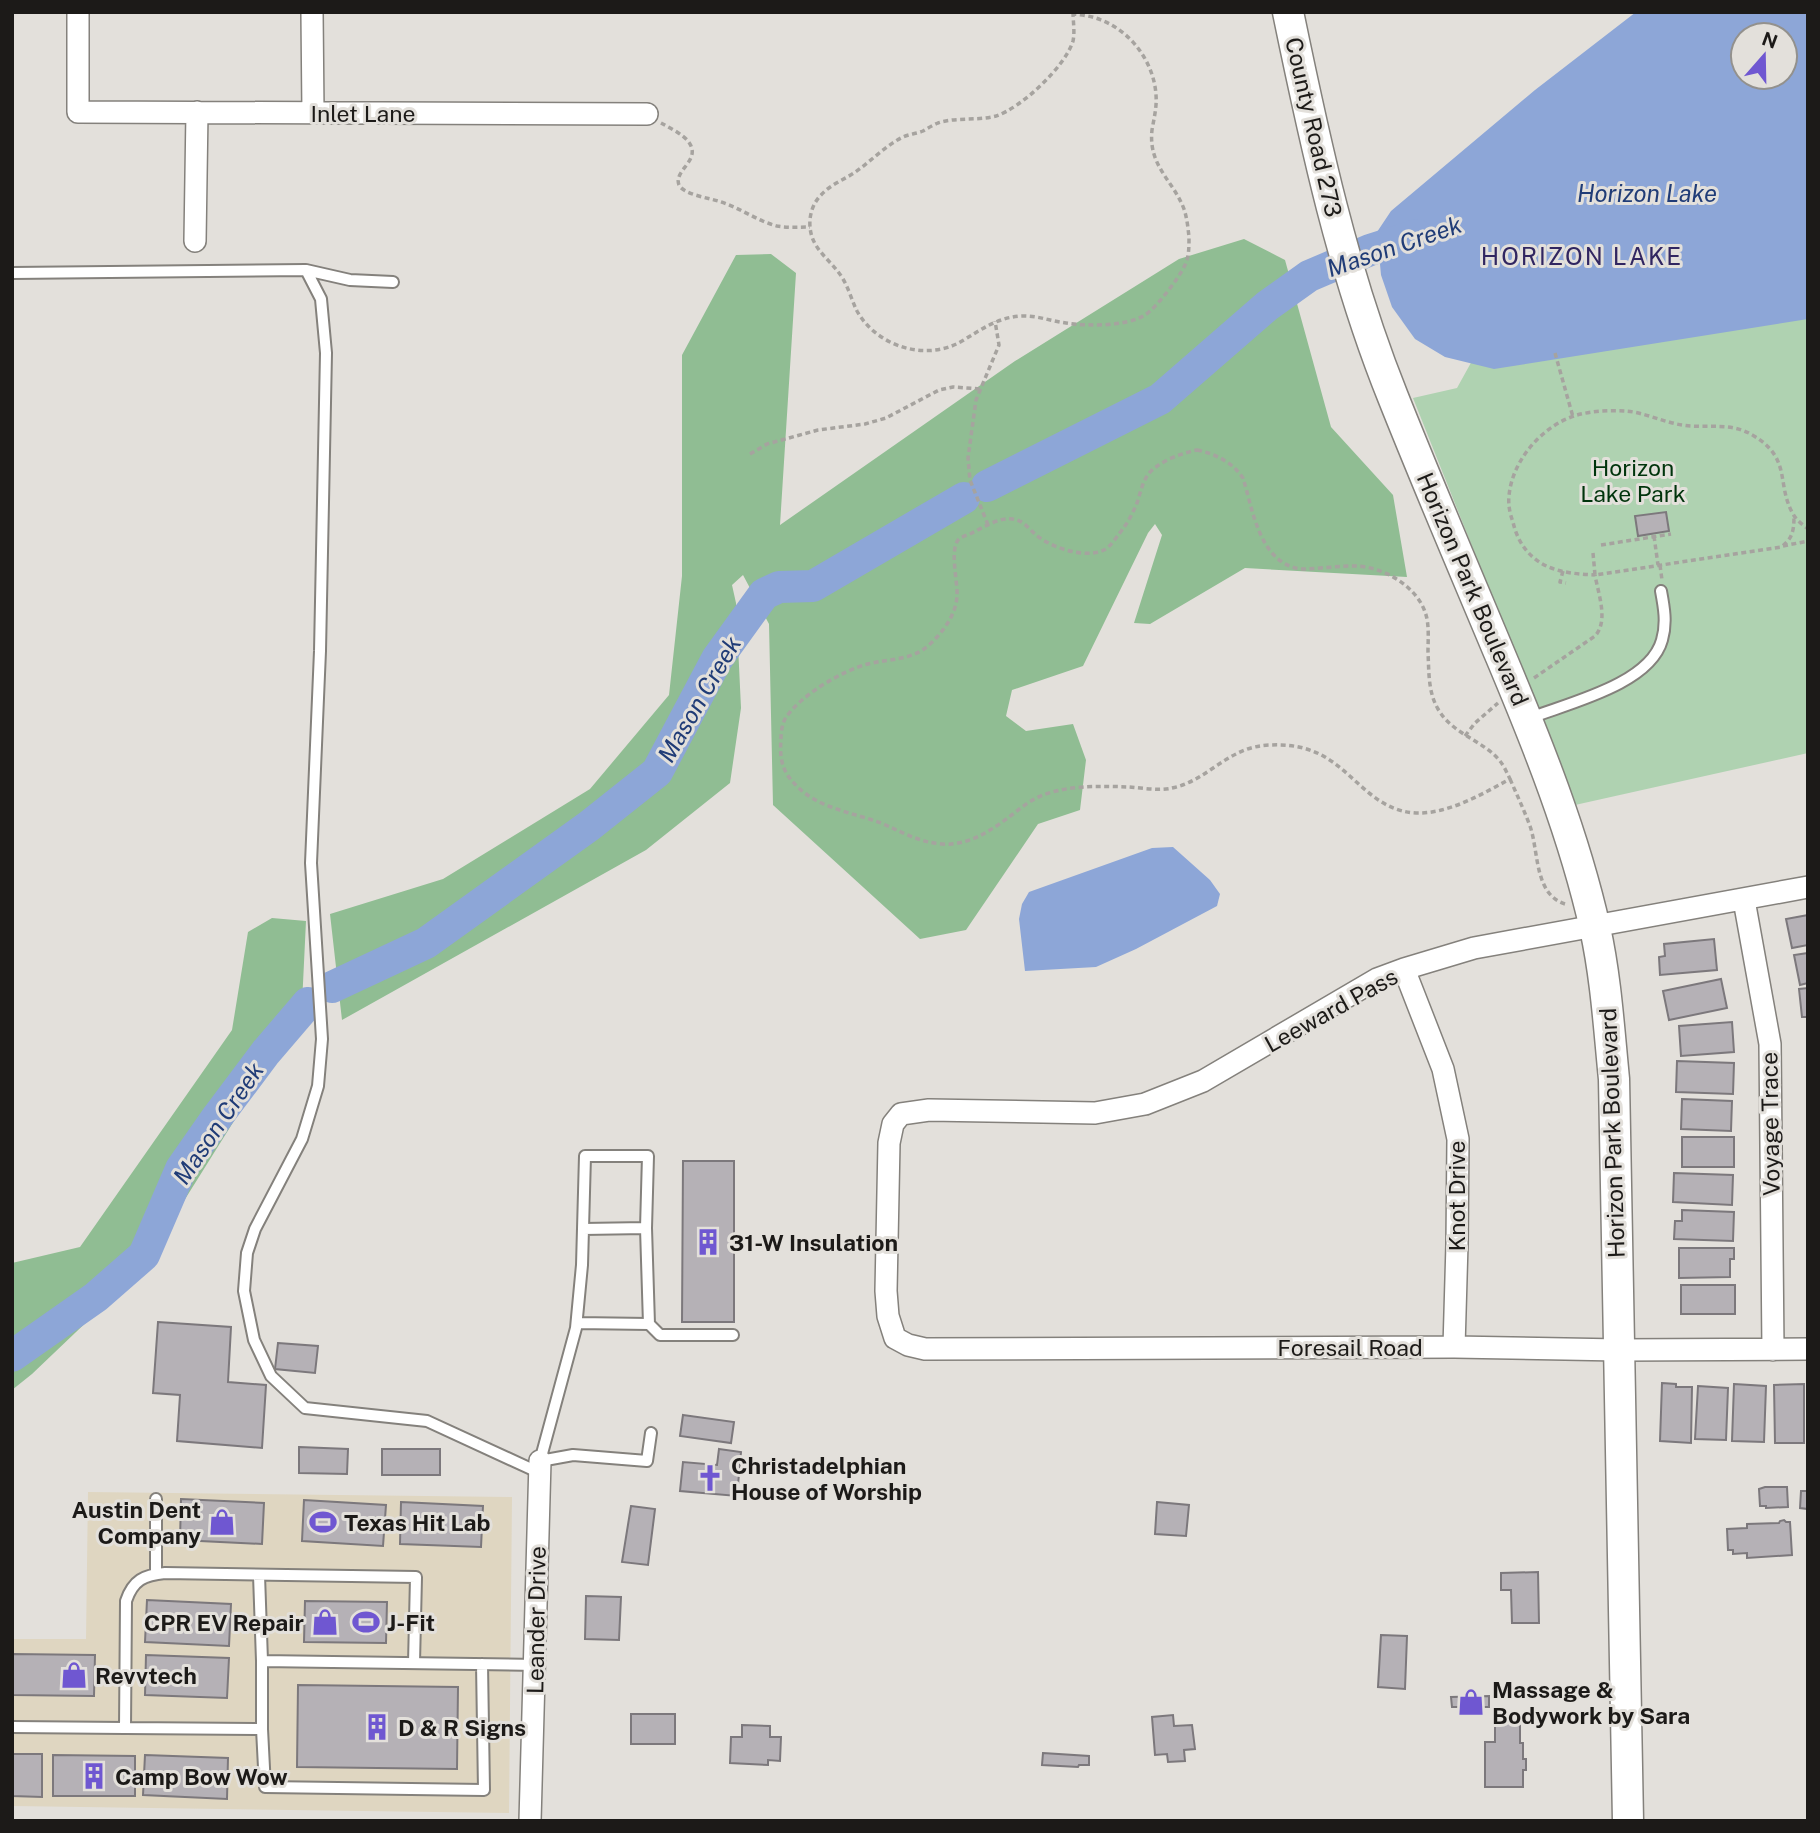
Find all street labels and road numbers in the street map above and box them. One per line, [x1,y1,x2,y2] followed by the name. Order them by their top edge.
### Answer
[1280,35,1348,219] street label: County Road 273
[310,100,416,127] street label: Inlet Lane
[1412,468,1534,710] street label: Horizon Park Boulevard
[1260,962,1402,1058] street label: Leeward Pass
[1594,1007,1630,1259] street label: Horizon Park Boulevard
[1755,1052,1785,1196] street label: Voyage Trace
[1443,1140,1470,1252] street label: Knot Drive
[1277,1334,1423,1361] street label: Foresail Road
[521,1546,551,1694] street label: Leander Drive

